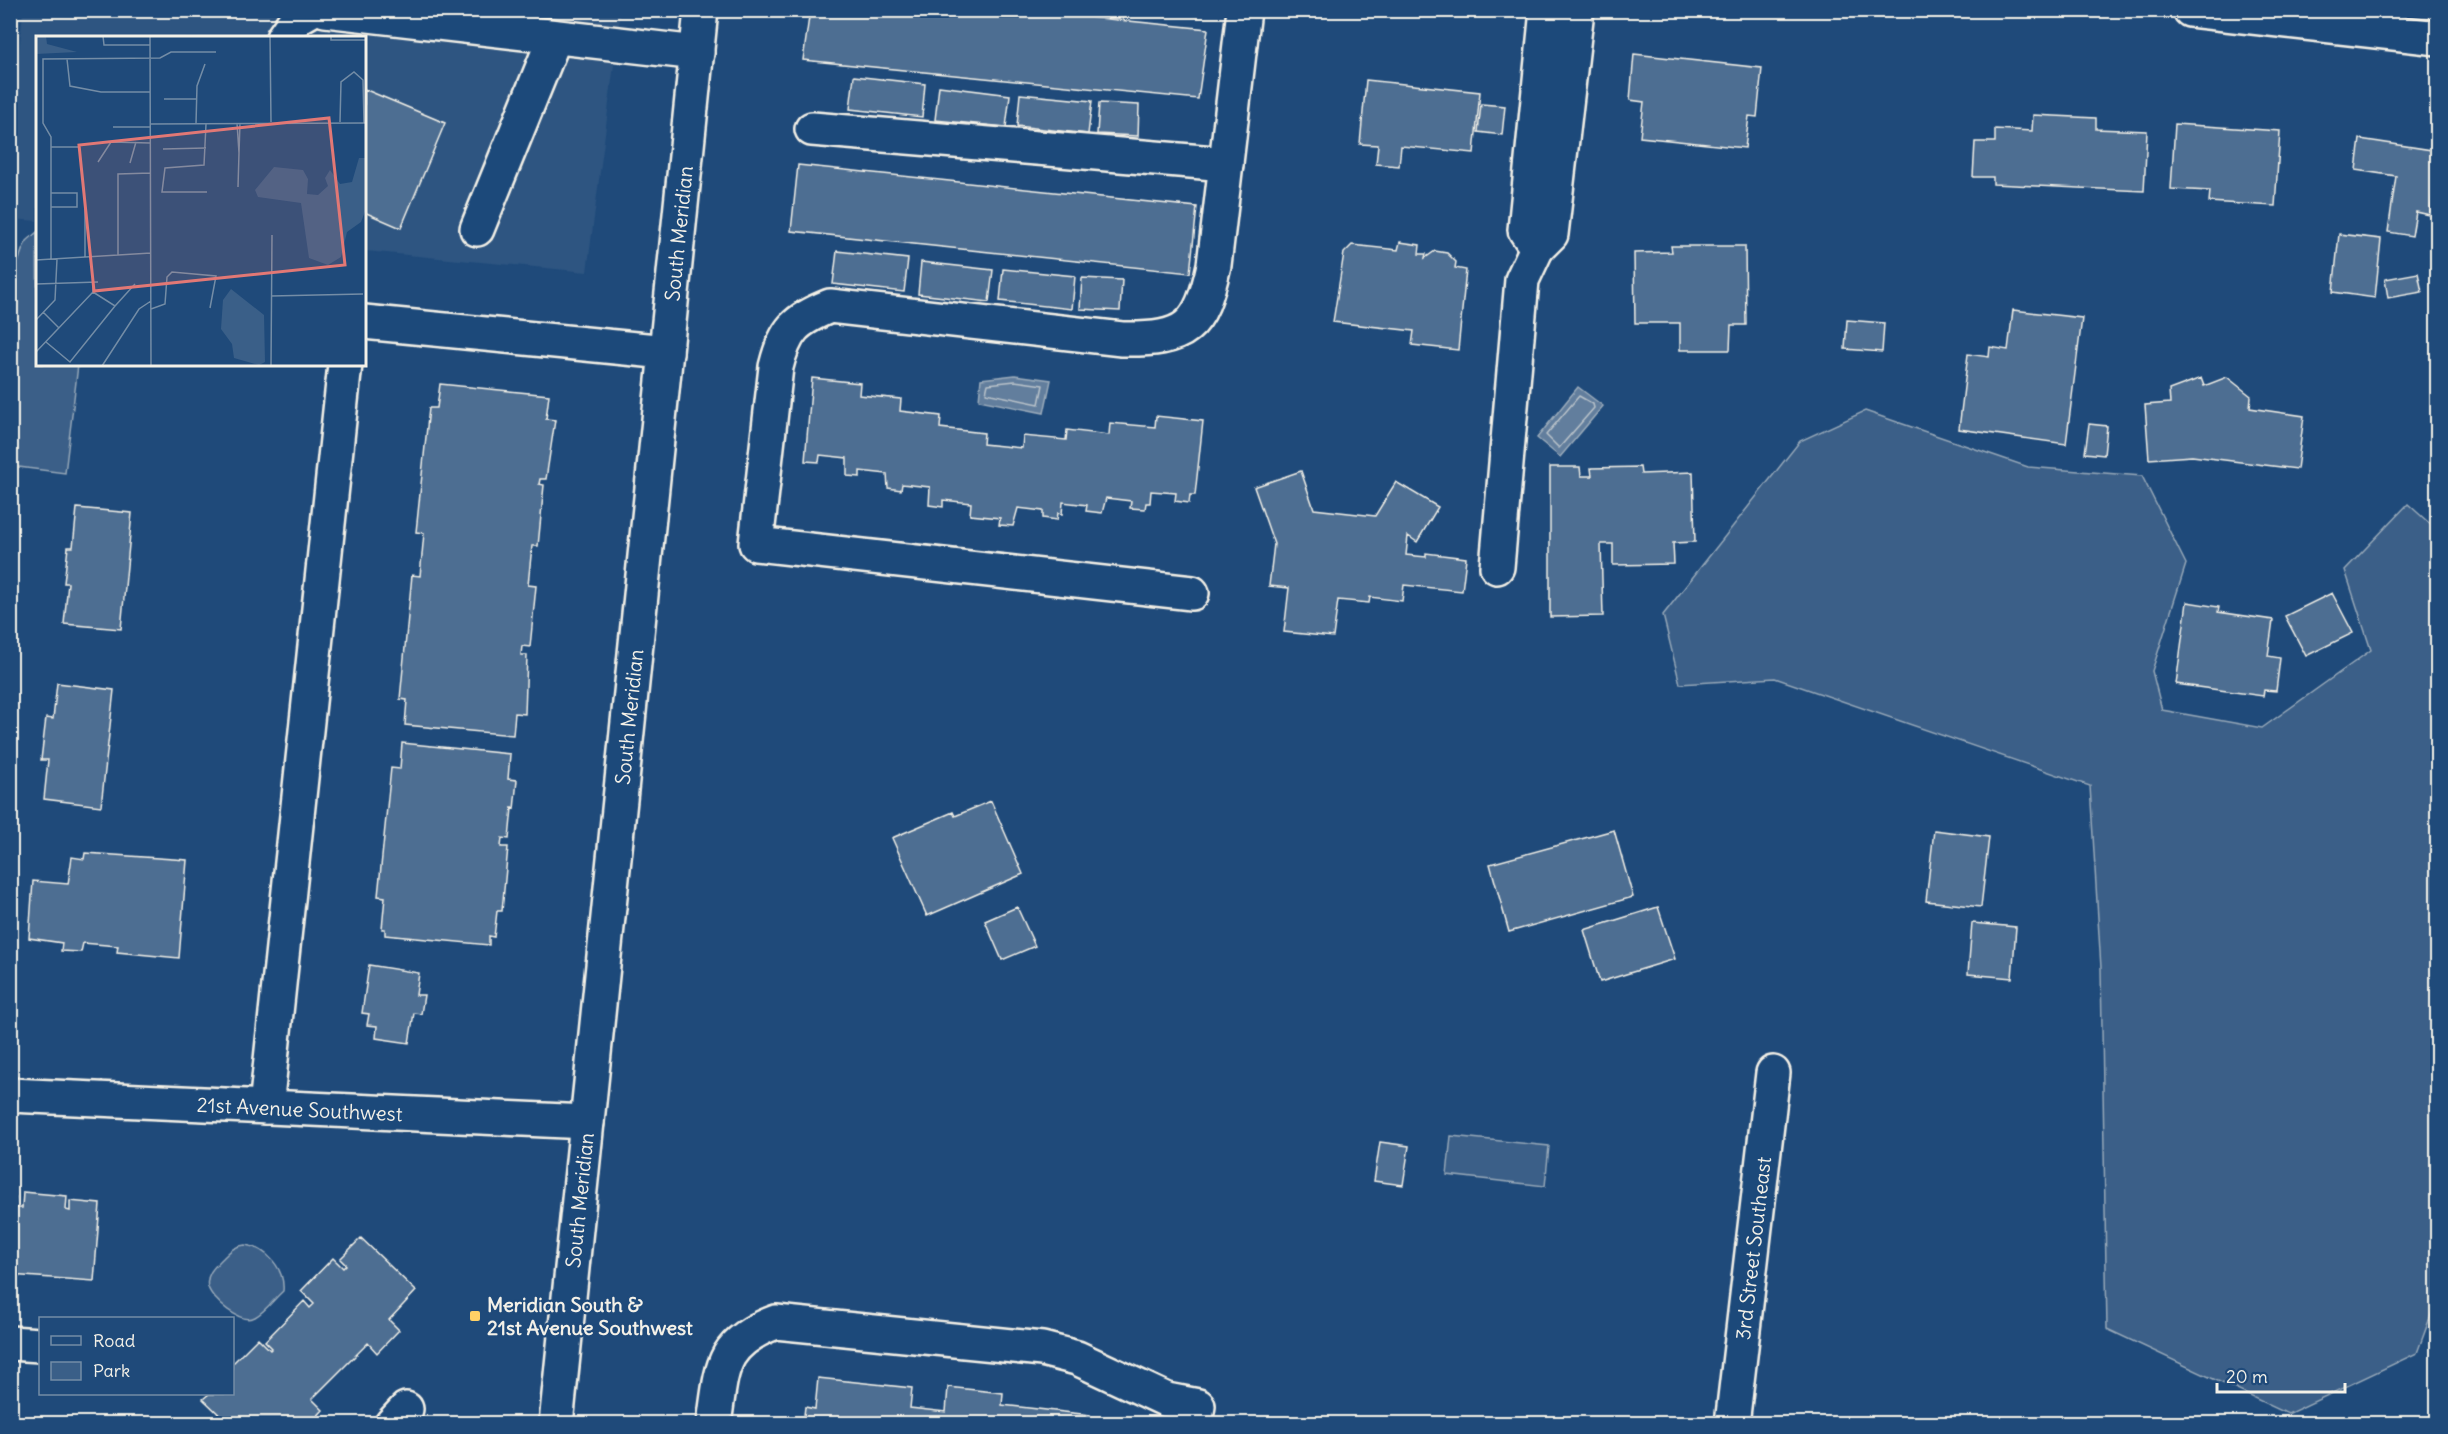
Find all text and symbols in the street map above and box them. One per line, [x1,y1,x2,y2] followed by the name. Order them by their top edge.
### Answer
[36,36,366,366] inset map
[659,164,697,302] street label: South Meridian
[609,648,648,786] street label: South Meridian
[196,1091,403,1126] street label: 21st Avenue Southwest
[560,1131,598,1269] street label: South Meridian
[1729,1155,1776,1341] street label: 3rd Street Southeast
[487,1292,693,1340] place label: Meridian South & 21st Avenue Southwest
[468,1309,482,1323] marker: Meridian South & 21st Avenue Southwest
[39,1317,234,1395] legend
[93,1329,136,1352] text: Road
[2217,1356,2344,1394] scale bar
[93,1359,130,1382] text: Park
[2226,1365,2268,1388] text: 20 m

